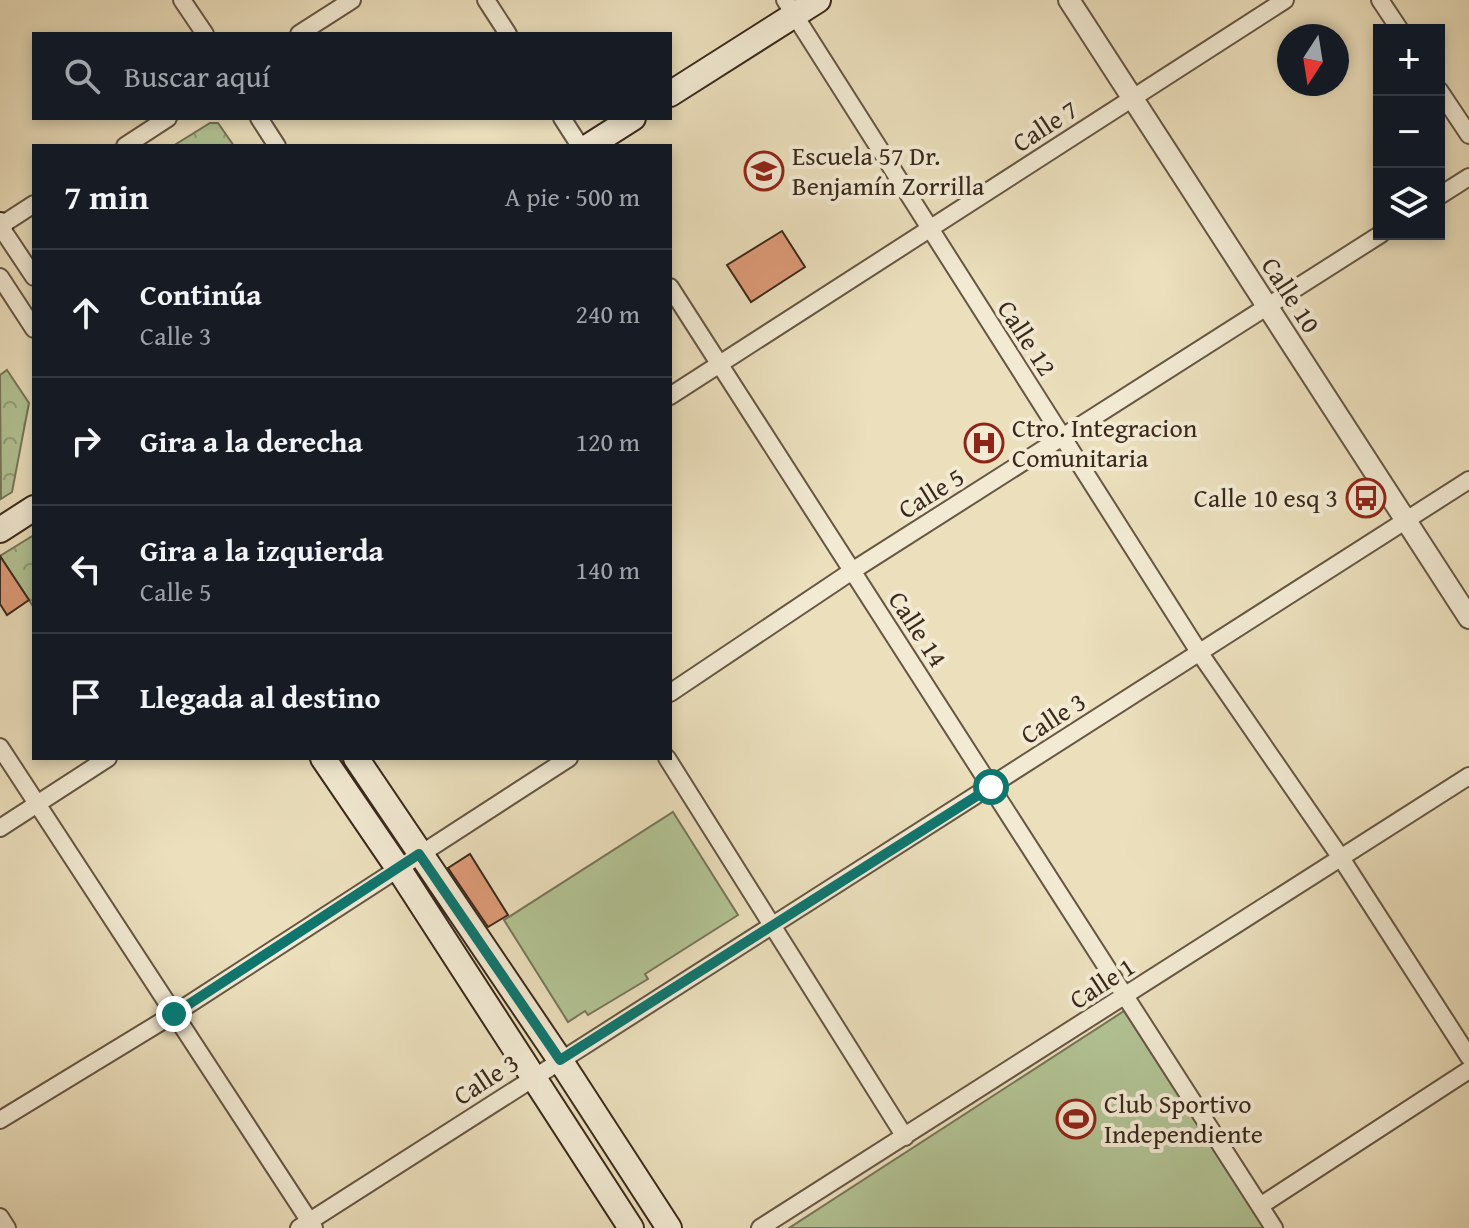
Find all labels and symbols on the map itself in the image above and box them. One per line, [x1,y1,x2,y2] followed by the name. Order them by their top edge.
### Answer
[1277,24,1349,96] north arrow
[1004,90,1085,161] street label: Calle 7
[792,136,985,205] place label: Escuela 57 Dr. Benjamín Zorrilla
[743,150,785,192] school or university icon: Escuela 57 Dr. Benjamín Zorrilla
[1252,249,1331,341] street label: Calle 10
[988,292,1067,384] street label: Calle 12
[1012,408,1198,477] place label: Ctro. Integracion Comunitaria
[963,422,1005,464] hospital icon: Ctro. Integracion Comunitaria
[890,457,971,528] street label: Calle 5
[1345,477,1387,519] bus stop icon: Calle 10 esq 3
[1194,478,1338,517] place label: Calle 10 esq 3
[879,583,958,675] street label: Calle 14
[1012,682,1093,753] street label: Calle 3
[973,769,1009,805] route start
[1061,947,1142,1018] street label: Calle 1
[156,996,192,1032] route end
[445,1043,526,1114] street label: Calle 3
[1104,1084,1263,1153] place label: Club Sportivo Independiente
[1055,1098,1097,1140] sports icon: Club Sportivo Independiente

